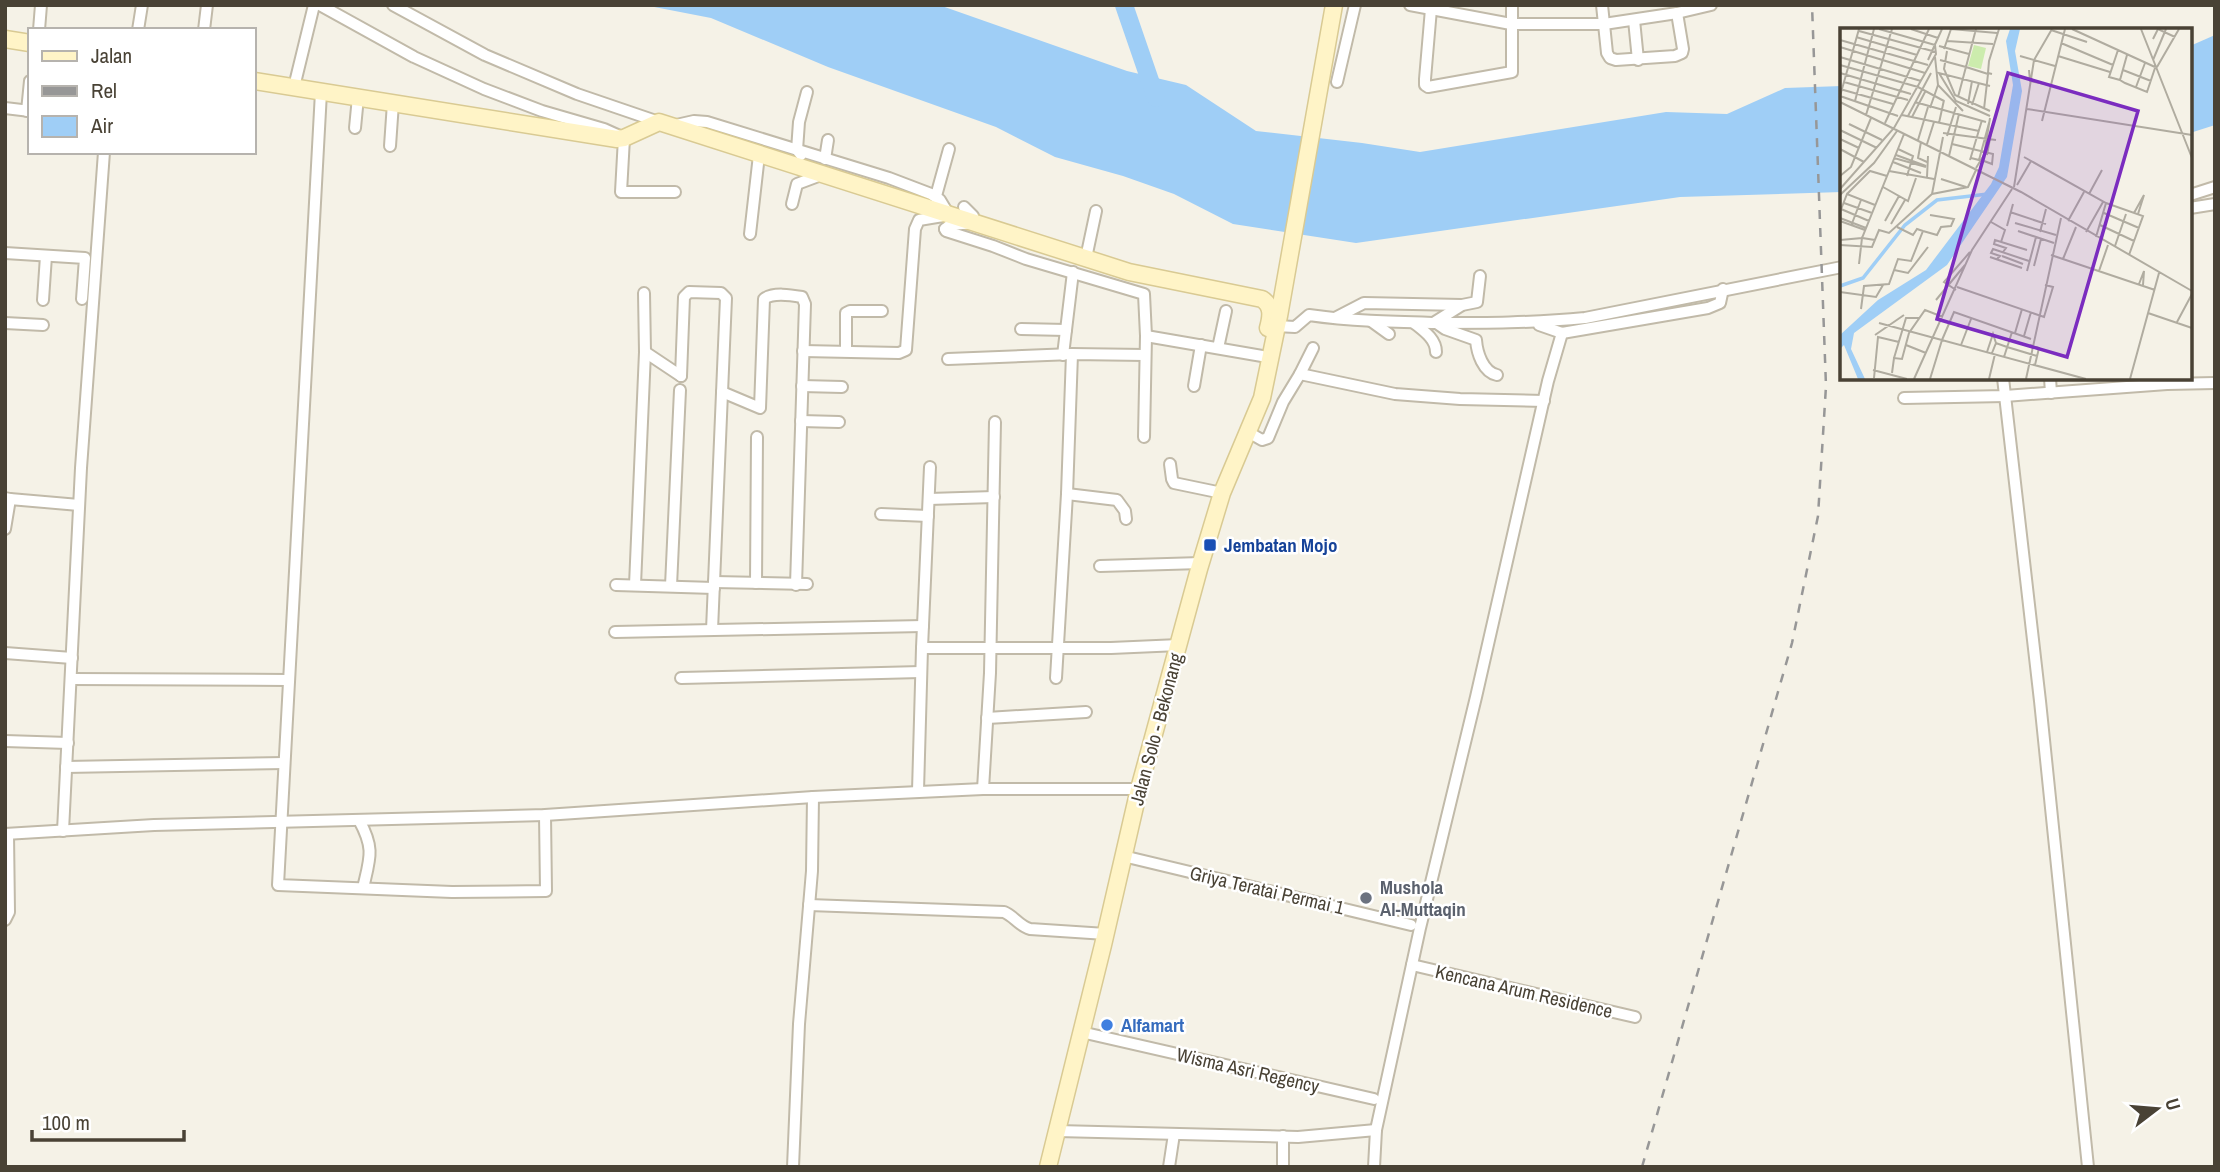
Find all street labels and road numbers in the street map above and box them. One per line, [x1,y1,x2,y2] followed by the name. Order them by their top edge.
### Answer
[1123,650,1189,808] street label: Jalan Solo - Bekonang
[1187,860,1347,920] street label: Griya Teratai Permai 1
[1433,958,1615,1024] street label: Kencana Arum Residence
[1174,1041,1322,1099] street label: Wisma Asri Regency

